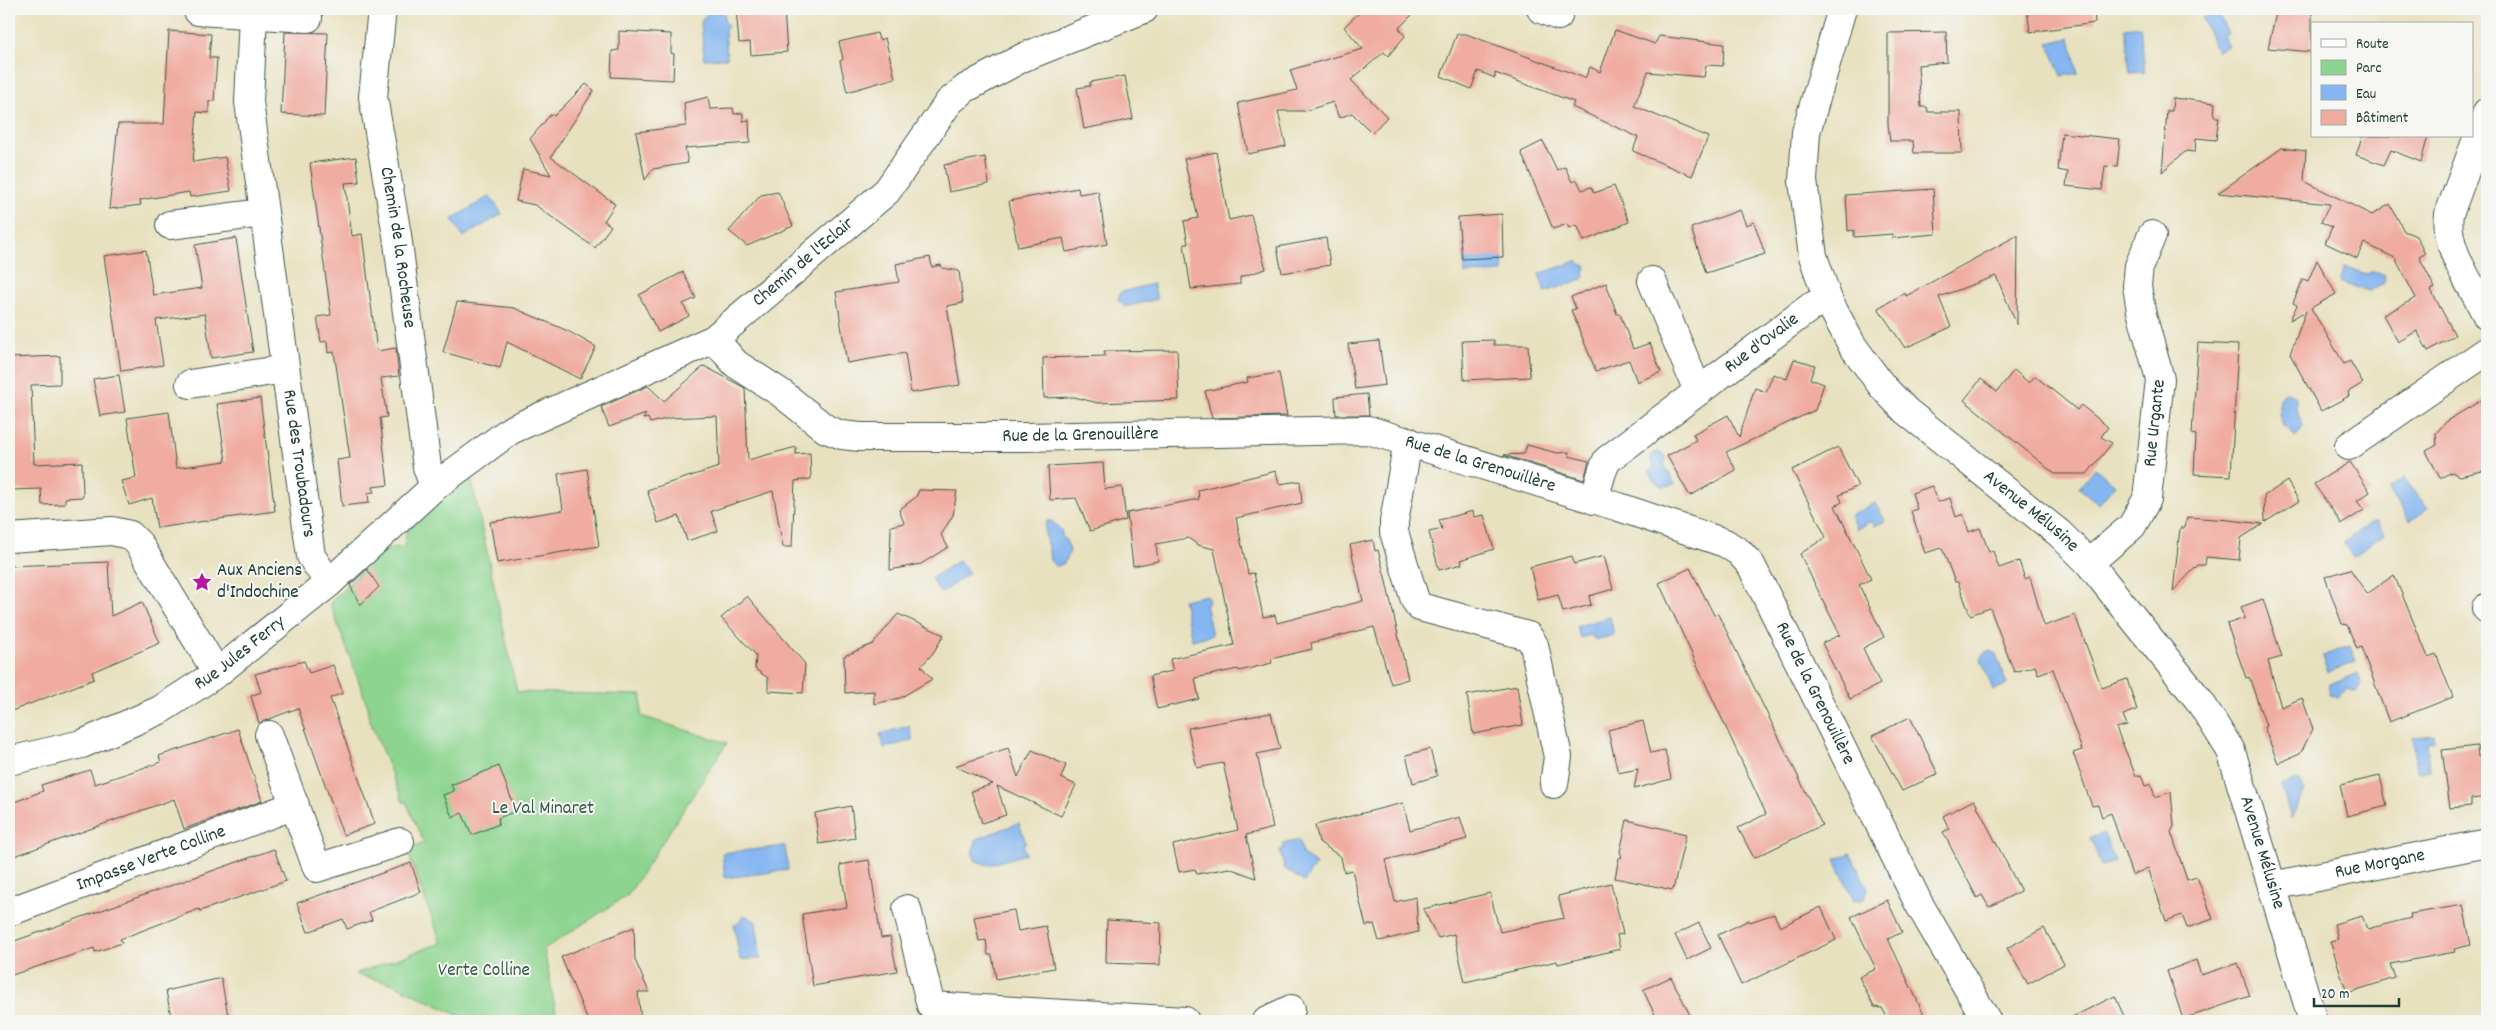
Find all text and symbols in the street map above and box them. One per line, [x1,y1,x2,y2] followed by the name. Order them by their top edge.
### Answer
[2311,22,2474,138] legend
[2356,34,2389,56] text: Route
[2356,58,2381,80] text: Parc
[2356,84,2376,106] text: Eau
[2356,108,2409,130] text: Bâtiment
[372,165,422,330] street label: Chemin de la Rocheuse
[747,211,860,314] street label: Chemin de l'Eclair
[1719,307,1805,380] street label: Rue d'Ovalie
[2137,378,2173,468] street label: Rue Urgante
[275,388,322,539] street label: Rue des Troubadours
[1002,421,1159,451] street label: Rue de la Grenouillère
[1401,429,1559,500] street label: Rue de la Grenouillère
[1977,464,2085,559] street label: Avenue Mélusine
[217,558,302,607] place label: Aux Anciens d'Indochine
[191,571,213,593] place icon: Aux Anciens d'Indochine
[189,609,292,698] street label: Rue Jules Ferry
[1768,617,1862,770] street label: Rue de la Grenouillère
[2232,793,2292,913] street label: Avenue Mélusine
[492,796,594,823] park label: Le Val Minaret
[73,819,230,899] street label: Impasse Verte Colline
[2332,842,2427,887] street label: Rue Morgane
[438,958,530,985] park label: Verte Colline
[2314,975,2398,1007] scale bar
[2321,984,2349,1006] text: 20 m

